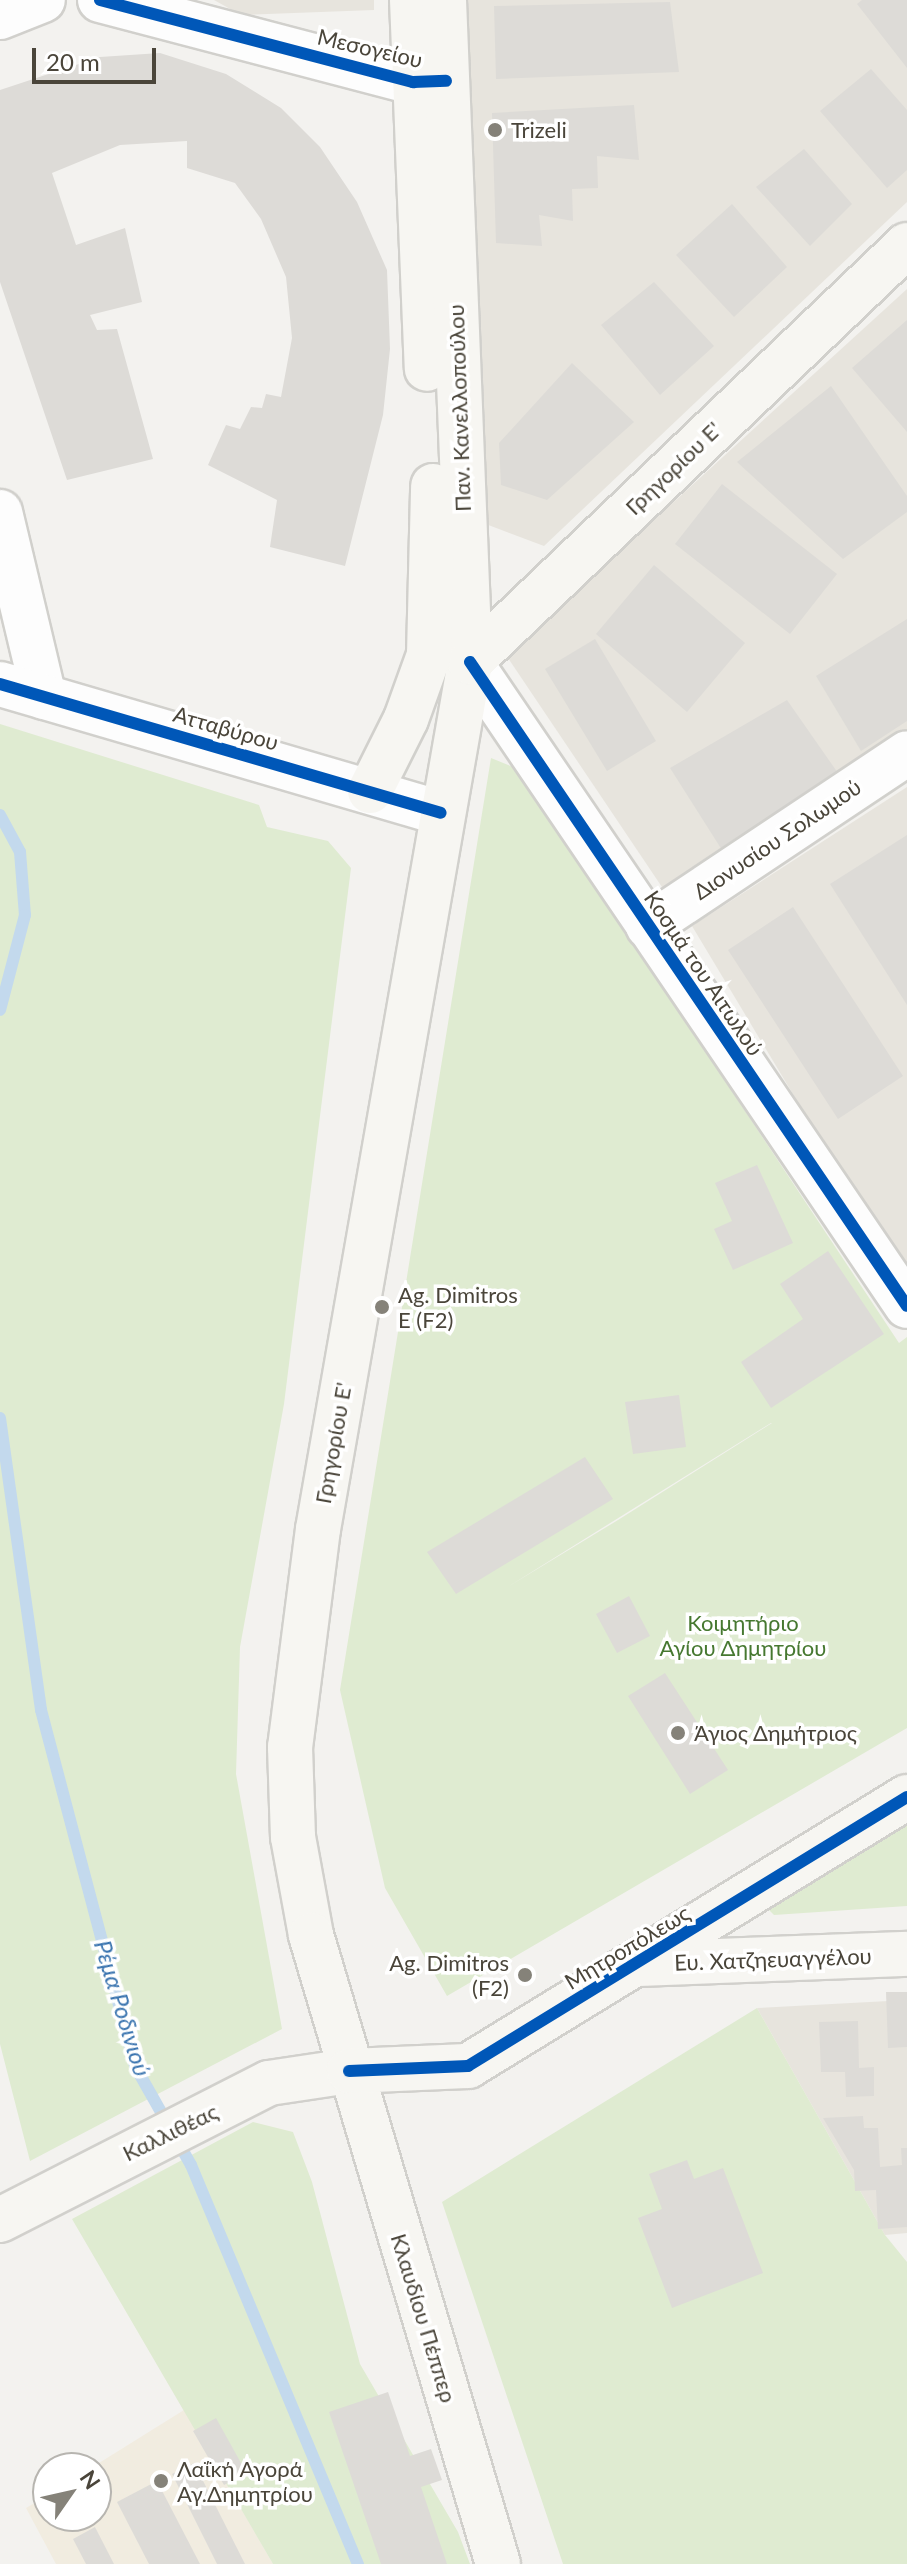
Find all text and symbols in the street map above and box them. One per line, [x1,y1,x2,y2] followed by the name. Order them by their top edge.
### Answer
[315,23,425,73] street label: Μεσογείου
[36,32,160,82] scale bar
[46,47,100,76] text: 20 m
[511,117,567,143] place label: Trizeli
[486,121,504,139] marker: Trizeli
[442,304,476,512] street label: Παν. Κανελλοπούλου
[620,416,726,520] street label: Γρηγορίου Ε'
[170,700,282,756] street label: Ατταβύρου
[688,773,866,905] street label: Διονυσίου Σολωμού
[639,885,769,1061] street label: Κοσμά του Αιτωλού
[398,1281,518,1332] place label: Ag. Dimitros E (F2)
[373,1298,391,1316] marker: Ag. Dimitros E (F2)
[309,1380,357,1506] street label: Γρηγορίου Ε'
[659,1609,827,1660] park label: Κοιμητήριο Αγίου Δημητρίου
[694,1720,858,1746] place label: Άγιος Δημήτριος
[669,1724,687,1742] marker: Άγιος Δημήτριος
[560,1899,694,1995] street label: Μητροπόλεως
[89,1936,157,2080] water label: Ρέμα Ροδινιού
[674,1942,872,1976] street label: Ευ. Χατζηευαγγέλου
[389,1949,509,2000] place label: Ag. Dimitros (F2)
[516,1966,534,1984] marker: Ag. Dimitros (F2)
[118,2098,222,2166] street label: Καλλιθέας
[386,2230,462,2406] street label: Κλαυδίου Πέππερ
[32,2452,112,2532] north arrow
[177,2455,313,2506] place label: Λαΐκή Αγορά Αγ.Δημητρίου
[75,2465,107,2494] text: N
[152,2472,170,2490] marker: Λαΐκή Αγορά Αγ.Δημητρίου

